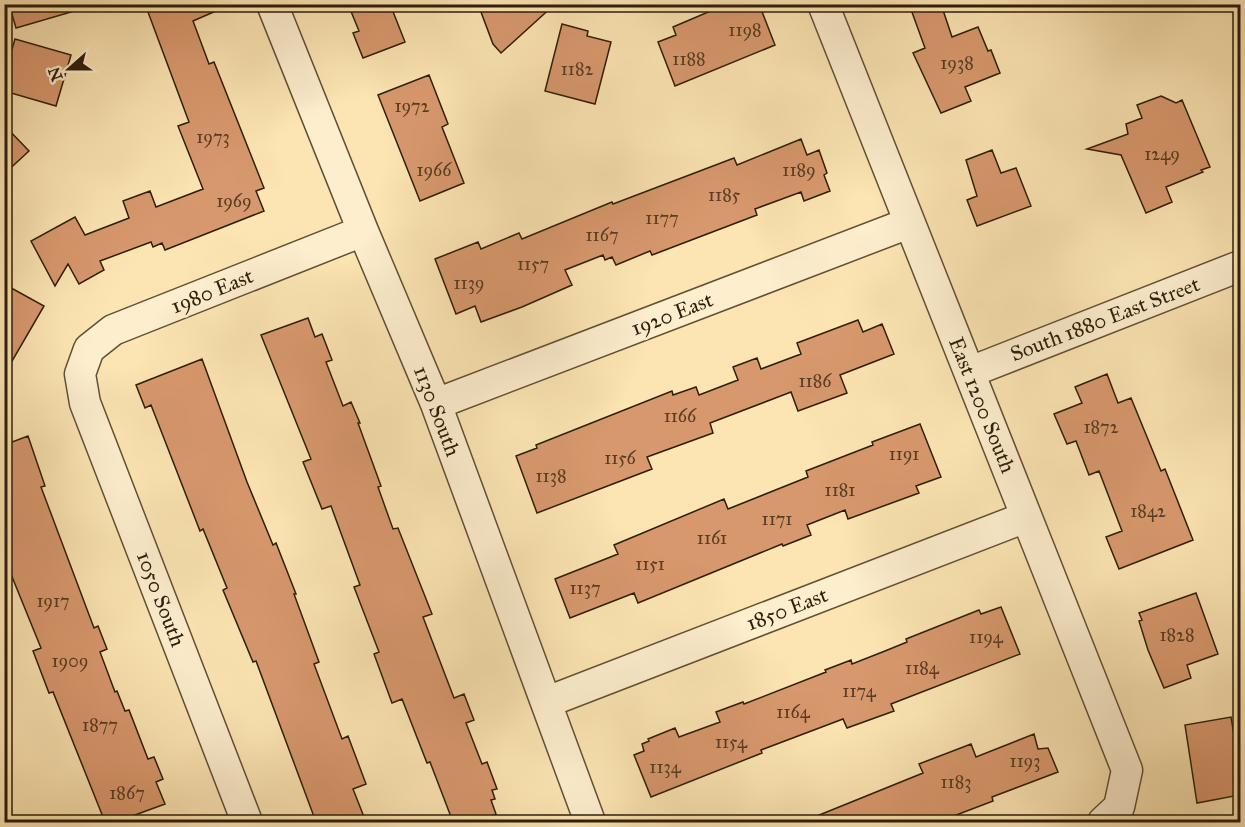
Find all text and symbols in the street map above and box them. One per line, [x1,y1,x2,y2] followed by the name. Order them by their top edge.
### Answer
[728,19,762,41] house number: 1198
[39,39,99,99] north arrow
[672,48,706,70] house number: 1188
[940,52,974,74] house number: 1938
[561,58,593,80] house number: 1182
[44,64,67,84] text: N
[394,95,430,117] house number: 1972
[196,126,230,148] house number: 1973
[1144,143,1180,165] house number: 1249
[416,159,452,181] house number: 1966
[782,159,816,181] house number: 1189
[708,184,741,206] house number: 1185
[216,190,252,212] house number: 1969
[645,207,679,229] house number: 1177
[585,224,619,246] house number: 1167
[517,253,549,275] house number: 1157
[167,263,257,319] street label: 1980 East
[1007,271,1204,367] street label: South 1880 East Street
[453,272,485,294] house number: 1139
[627,286,717,341] street label: 1920 East
[943,333,1021,477] street label: East 1200 South
[408,362,466,460] street label: 1130 South
[798,370,832,392] house number: 1186
[664,405,697,427] house number: 1166
[1083,416,1119,438] house number: 1872
[889,443,919,465] house number: 1191
[604,447,637,469] house number: 1156
[536,465,567,487] house number: 1138
[825,479,855,501] house number: 1181
[1130,500,1166,522] house number: 1842
[762,508,792,530] house number: 1171
[697,527,727,549] house number: 1161
[131,548,191,651] street label: 1050 South
[635,553,665,575] house number: 1151
[569,577,601,599] house number: 1137
[743,581,832,636] street label: 1850 East
[36,590,70,612] house number: 1917
[1159,624,1195,646] house number: 1828
[969,626,1004,648] house number: 1194
[52,650,88,672] house number: 1909
[905,657,940,679] house number: 1184
[842,680,877,702] house number: 1174
[776,701,811,723] house number: 1164
[82,714,118,736] house number: 1877
[715,731,748,753] house number: 1154
[1010,750,1040,772] house number: 1193
[649,756,682,778] house number: 1134
[941,771,972,793] house number: 1183
[109,782,145,804] house number: 1867

